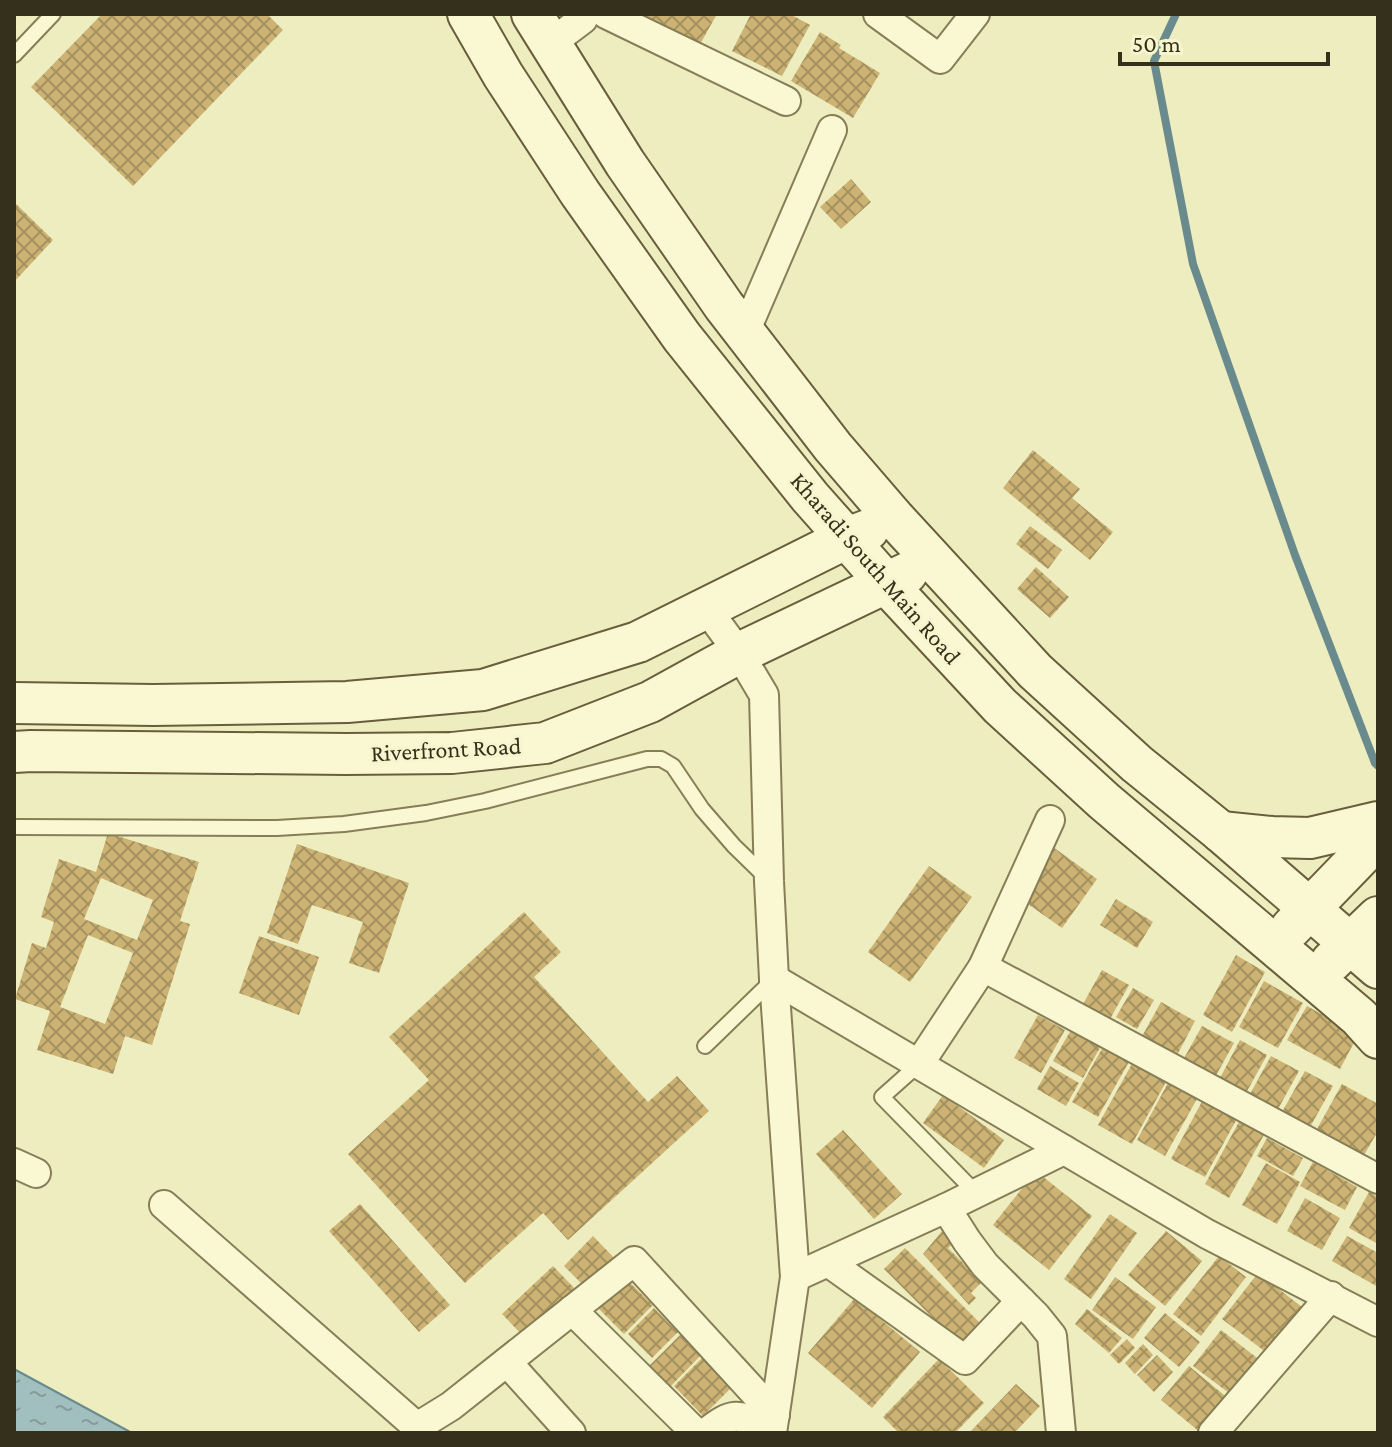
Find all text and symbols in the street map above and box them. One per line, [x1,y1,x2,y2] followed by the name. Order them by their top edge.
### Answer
[1120,16,1328,66] scale bar
[1132,30,1181,57] text: 50 m
[785,467,967,670] street label: Kharadi South Main Road
[370,732,522,766] street label: Riverfront Road

